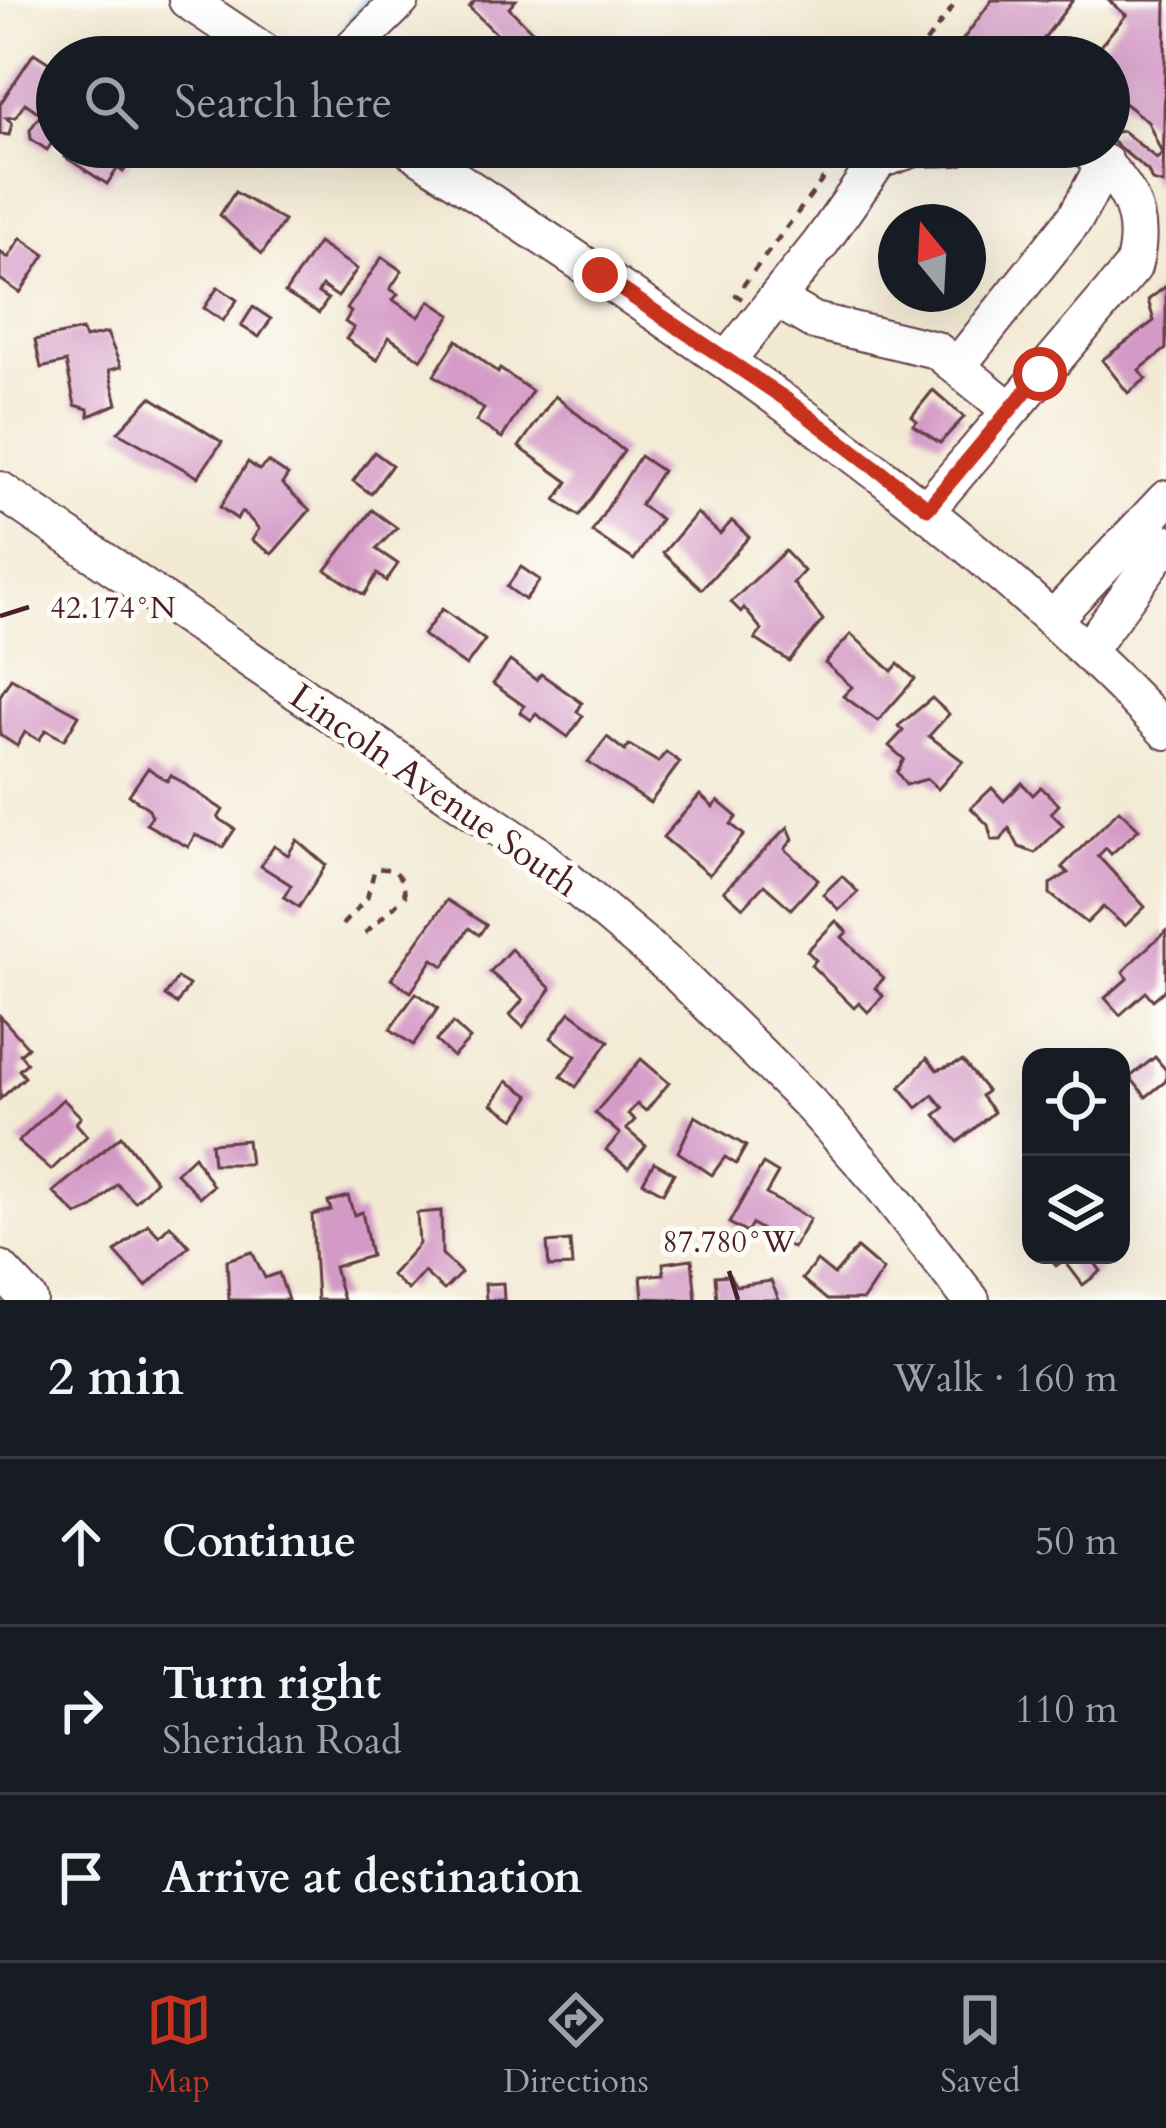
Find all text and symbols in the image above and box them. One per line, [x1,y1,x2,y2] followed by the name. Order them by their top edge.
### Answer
[36,36,1130,168] search box
[78,69,144,135] icon: search
[174,72,392,133] text: Search here
[878,204,986,312] north arrow
[573,248,627,302] route end
[1013,347,1067,401] route start
[50,588,176,629] text: 42.174°N
[280,672,589,909] street label: Lincoln Avenue South
[1022,1048,1130,1264] map controls
[1022,1048,1130,1156] button: locate
[1022,1156,1130,1264] button: layers
[663,1222,796,1263] text: 87.780°W
[48,1343,184,1413] text: 2 min
[893,1352,1118,1405] text: Walk · 160 m
[48,1509,114,1575] icon: ahead
[162,1511,356,1572] text: Continue
[1035,1515,1118,1568] text: 50 m
[162,1653,381,1714] text: Turn right
[48,1677,114,1743] icon: right
[1015,1683,1118,1736] text: 110 m
[162,1714,402,1767] text: Sheridan Road
[48,1845,114,1911] icon: arrive
[162,1847,582,1908] text: Arrive at destination
[146,1987,212,2104] tab: Map
[503,1987,649,2104] tab: Directions
[940,1987,1020,2104] tab: Saved

